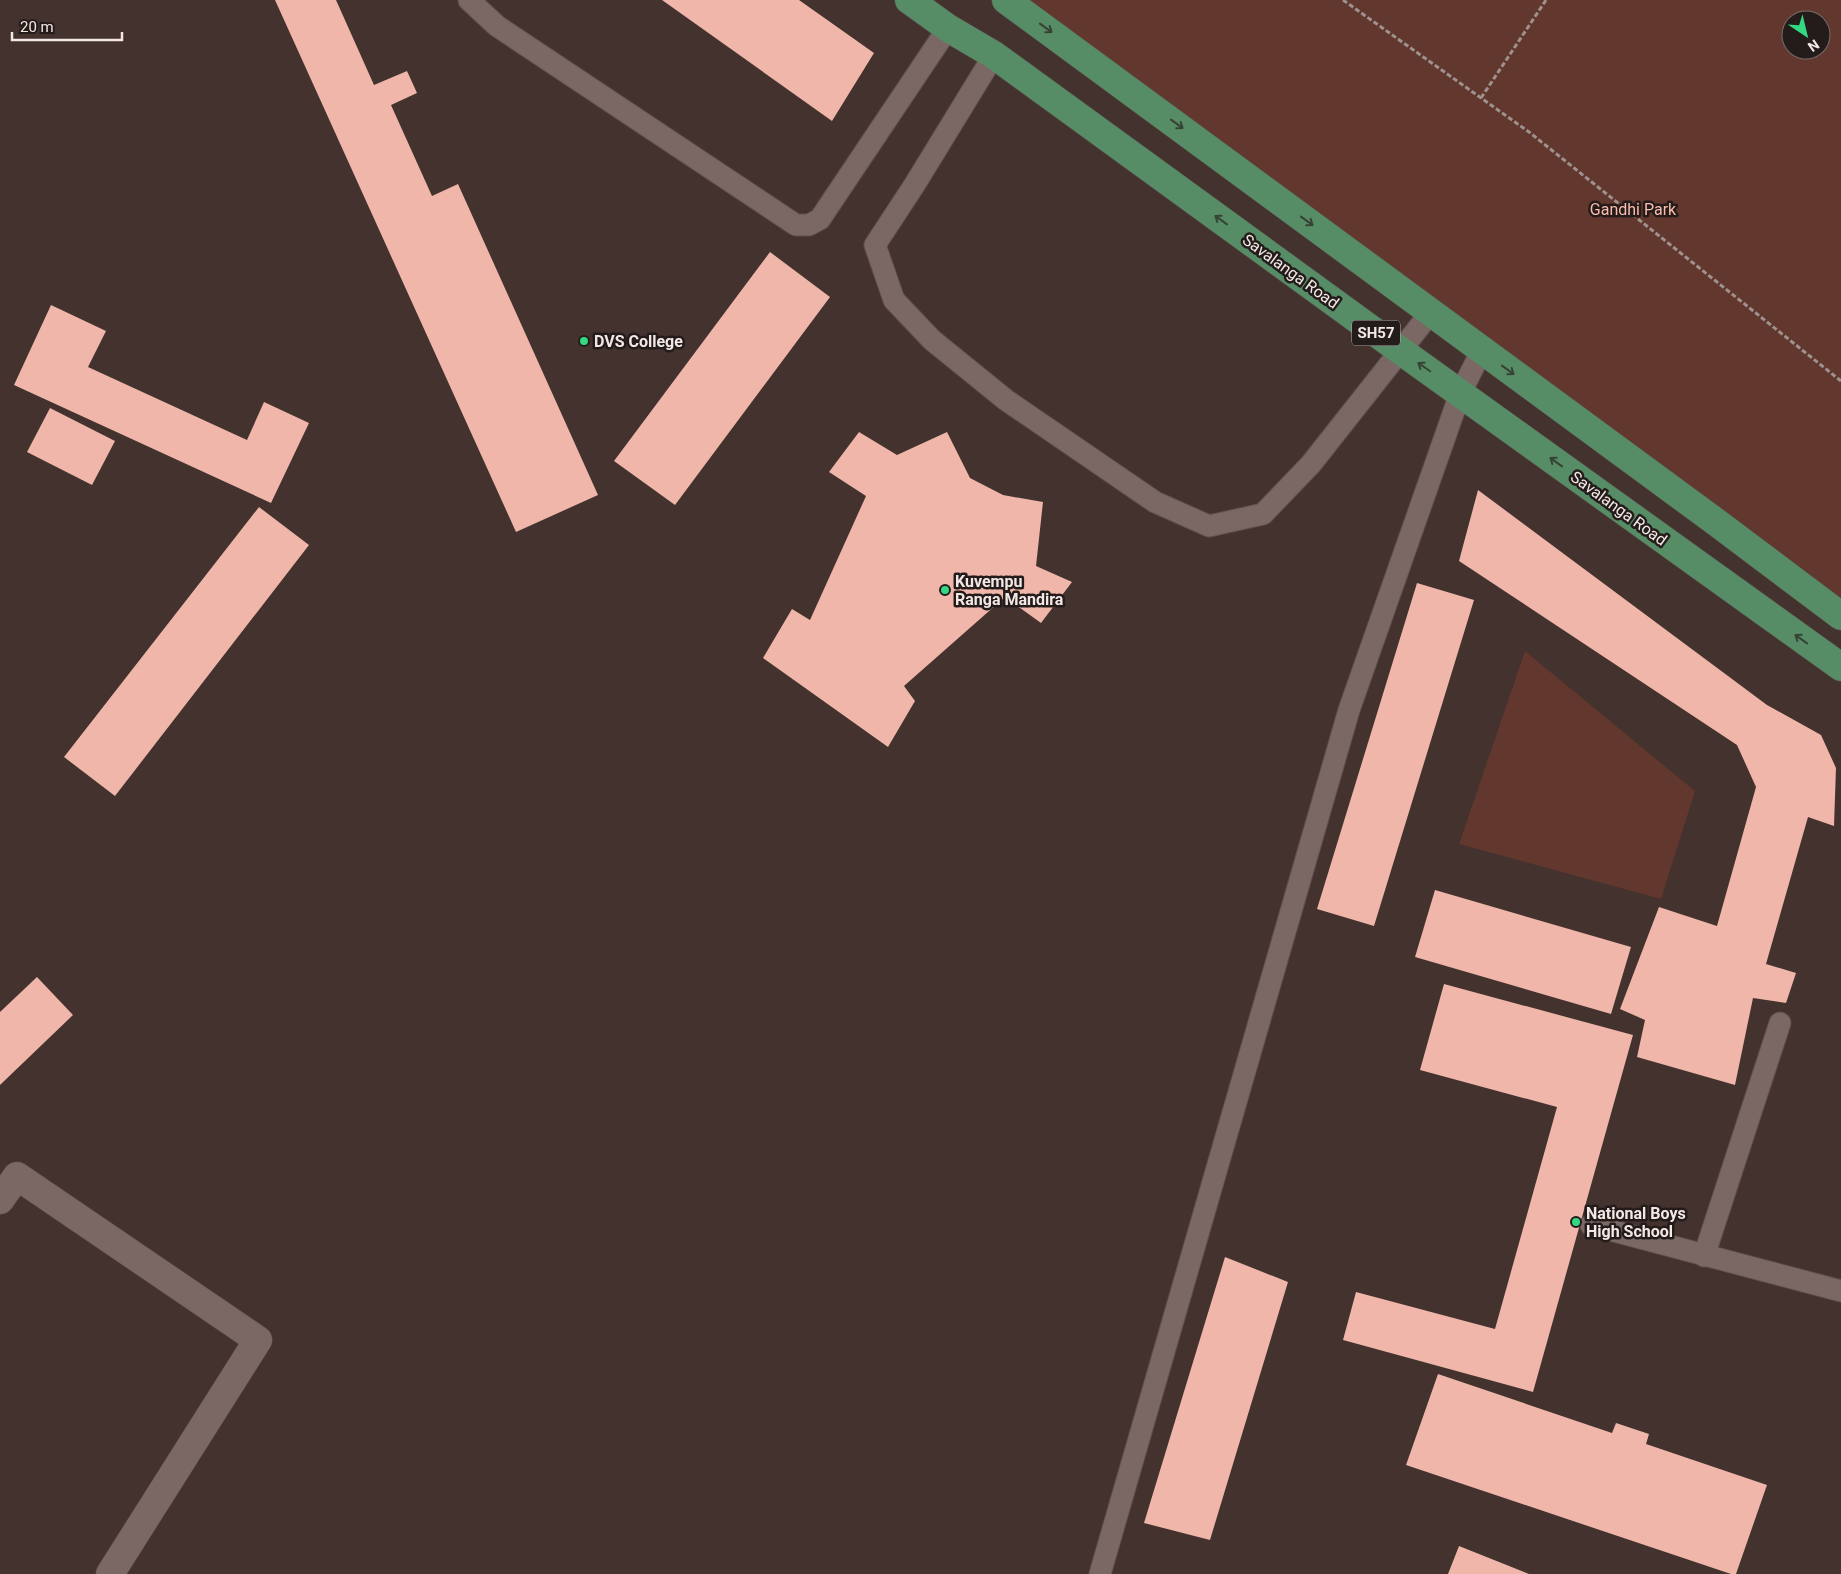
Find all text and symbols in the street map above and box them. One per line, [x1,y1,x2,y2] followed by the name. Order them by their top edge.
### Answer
[12,10,122,42] scale bar
[1781,10,1831,60] north arrow
[20,18,54,36] text: 20 m
[1039,23,1053,33] one-way arrow
[1805,36,1822,55] text: N
[1170,119,1183,130] one-way arrow
[1590,200,1677,219] park label: Gandhi Park
[1215,215,1229,226] one-way arrow
[1300,216,1314,226] one-way arrow
[1239,230,1342,313] street label: Savalanga Road
[1352,320,1400,346] road number: SH57
[594,332,683,351] place label: DVS College
[578,335,590,347] marker: DVS College
[1418,362,1431,373] one-way arrow
[1501,364,1515,375] one-way arrow
[1549,457,1563,467] one-way arrow
[1567,467,1670,550] street label: Savalanga Road
[955,572,1064,609] place label: Kuvempu Ranga Mandira
[939,584,951,596] marker: Kuvempu Ranga Mandira
[1794,634,1808,644] one-way arrow
[1586,1204,1686,1241] place label: National Boys High School
[1570,1216,1582,1228] marker: National Boys High School

